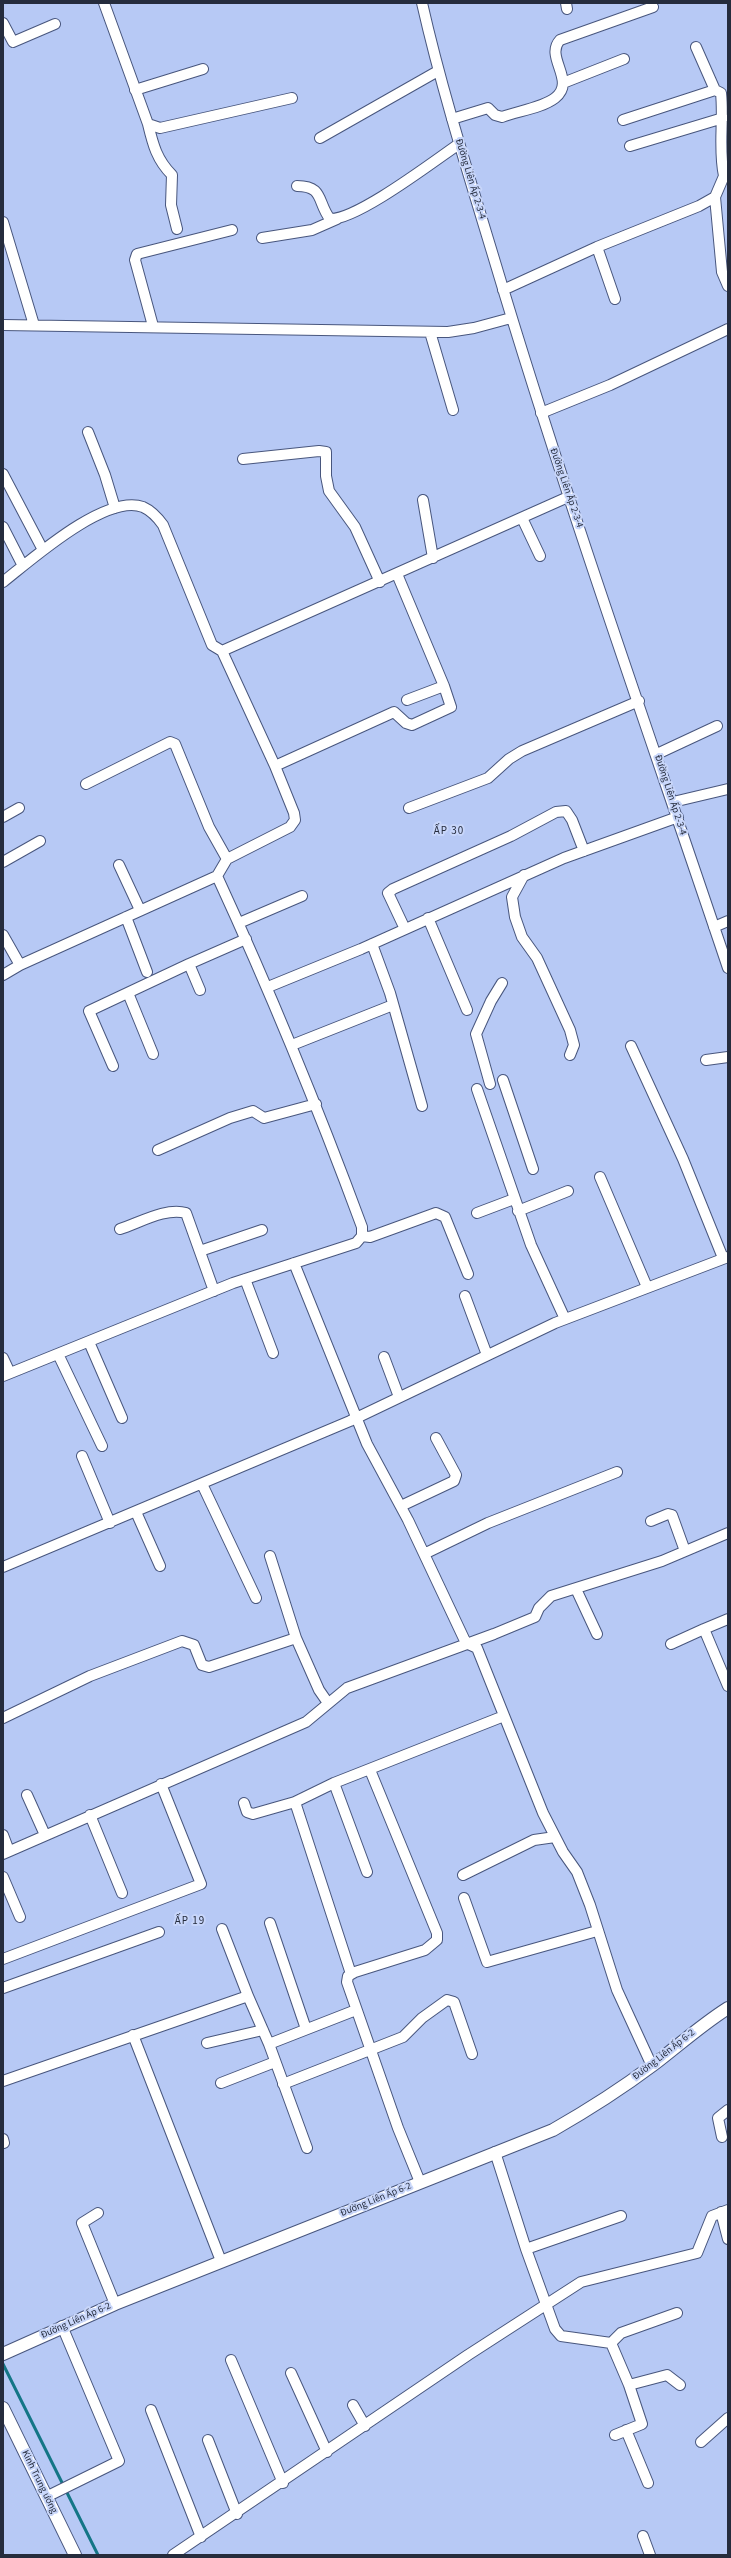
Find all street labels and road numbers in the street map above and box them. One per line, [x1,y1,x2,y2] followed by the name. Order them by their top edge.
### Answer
[452,137,488,221] street label: Đường Liên Ấp 2-3-4
[547,447,585,529] street label: Đường Liên Ấp 2-3-4
[651,753,689,837] street label: Đường Liên Ấp 2-3-4
[631,2027,697,2083] street label: Đường Liên Ấp 6-2
[339,2180,413,2220] street label: Đường Liên Ấp 6-2
[39,2300,113,2342] street label: Đường Liên Ấp 6-2
[19,2448,59,2516] street label: Kinh Trung ương

